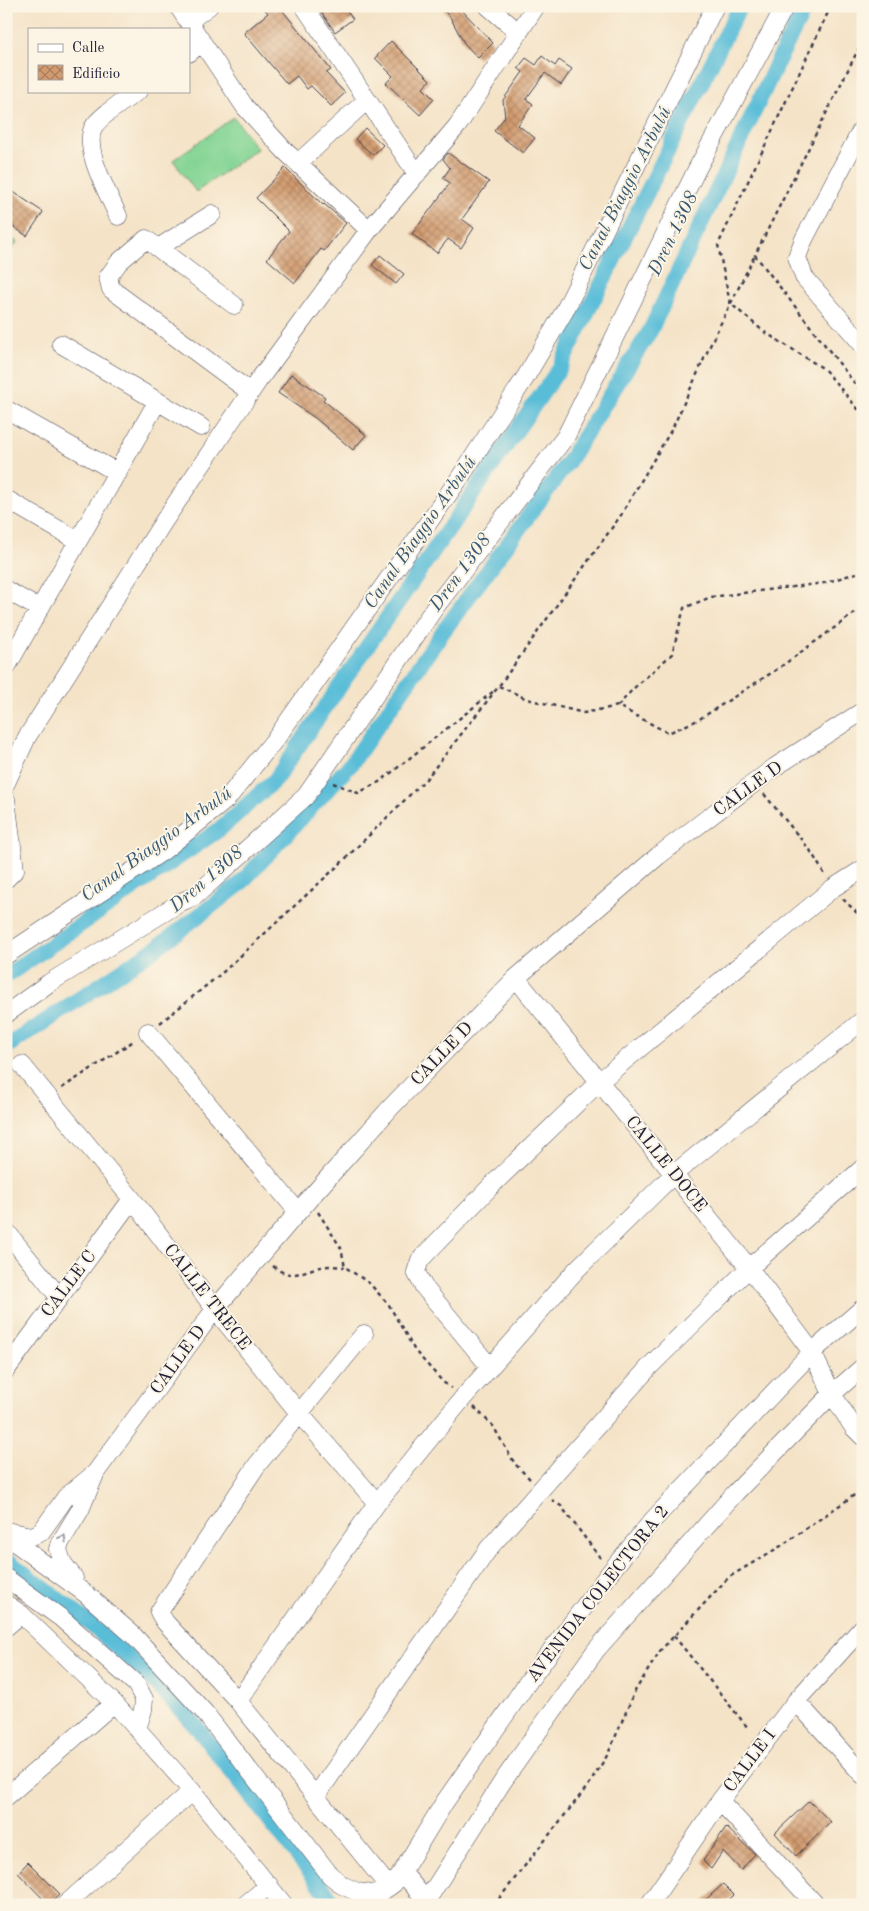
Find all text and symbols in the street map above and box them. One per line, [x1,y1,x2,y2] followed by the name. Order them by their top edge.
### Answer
[28,28,190,92] legend
[72,41,105,56] text: Calle
[72,67,120,82] text: Edificio
[576,104,676,274] water label: Canal Biaggio Arbulú
[645,189,702,280] water label: Dren 1308
[361,453,481,613] water label: Canal Biaggio Arbulú
[426,531,495,616] water label: Dren 1308
[710,758,786,820] street label: CALLE D
[78,784,236,906] water label: Canal Biaggio Arbulú
[166,843,247,918] water label: Dren 1308
[408,1019,476,1089] street label: CALLE D
[622,1113,710,1215] street label: CALLE DOCE
[160,1241,254,1353] street label: CALLE TRECE
[38,1247,100,1321] street label: CALLE C
[147,1322,209,1398] street label: CALLE D
[524,1502,672,1686] street label: AVENIDA COLECTORA 2
[57,1534,67,1543] one-way arrow
[721,1726,779,1796] street label: CALLE I

